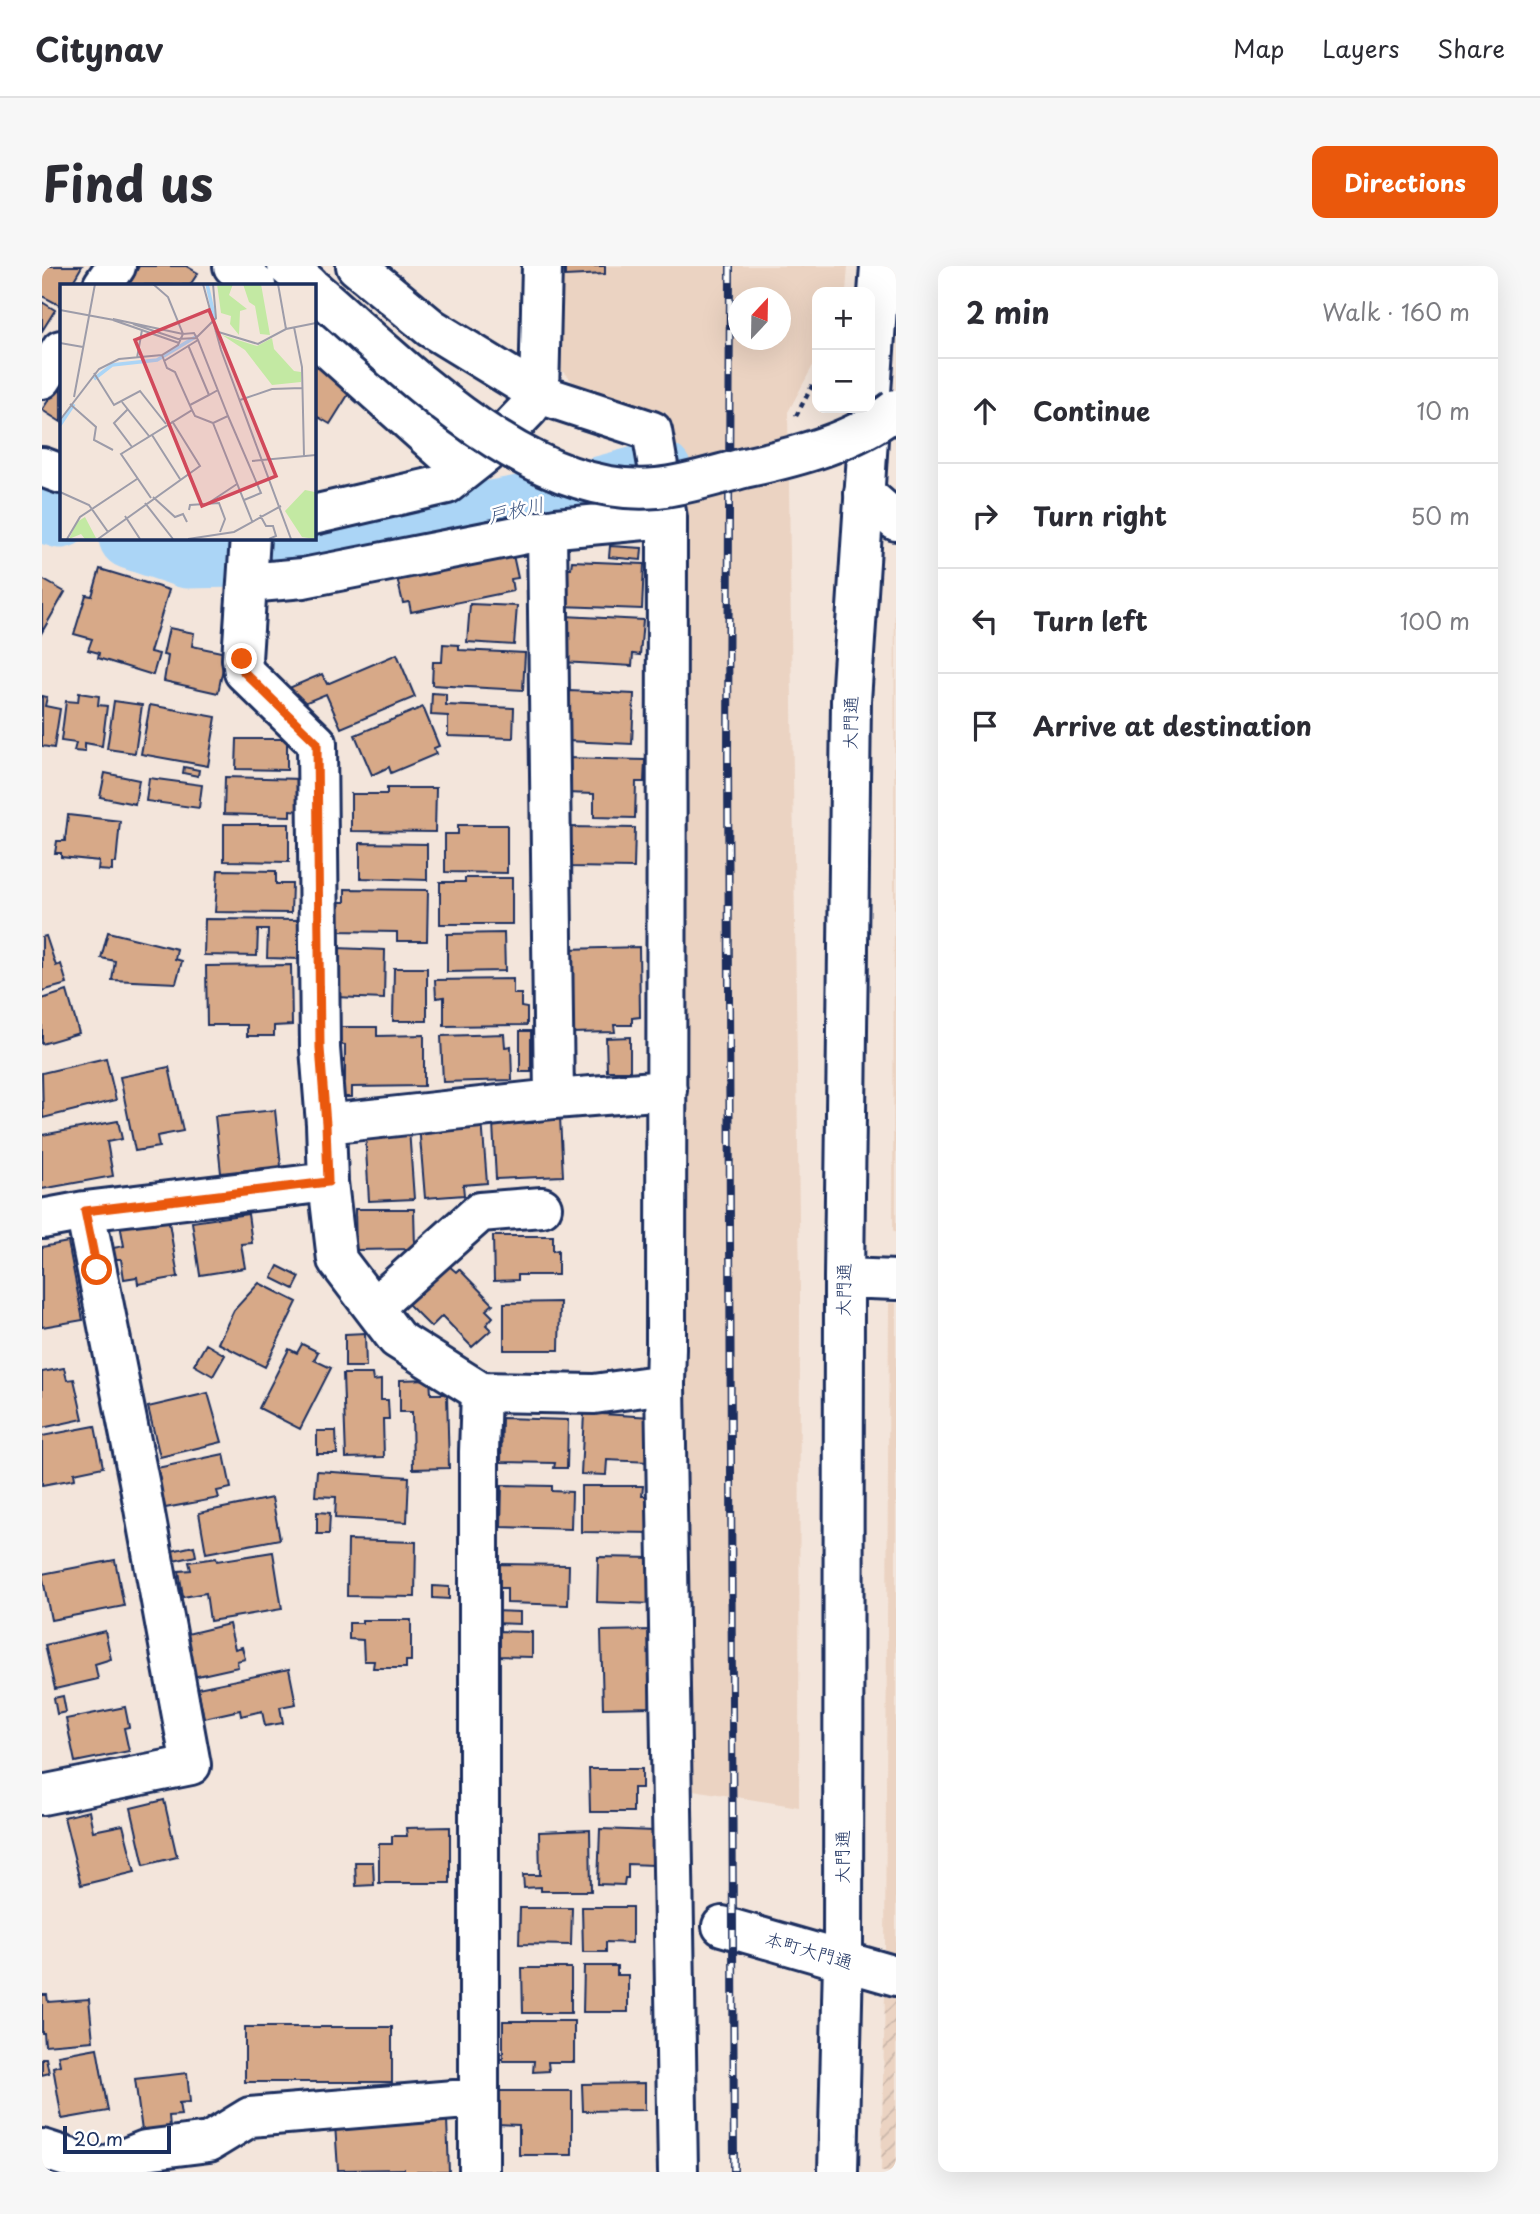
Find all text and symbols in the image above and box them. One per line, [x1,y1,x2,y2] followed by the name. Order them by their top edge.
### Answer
[35,23,163,73] text: Citynav
[1233,30,1284,66] text: Map
[1322,30,1399,66] text: Layers
[1437,30,1505,66] text: Share
[42,145,213,219] text: Find us
[1312,146,1498,218] button: Directions
[60,284,315,539] inset map
[728,287,791,350] north arrow
[812,287,875,413] map controls
[812,287,875,350] button: +
[966,289,1050,334] text: 2 min
[1322,294,1470,329] text: Walk · 160 m
[812,350,875,413] button: −
[1033,391,1150,430] text: Continue
[966,392,1004,430] icon: ahead
[1416,393,1470,428] text: 10 m
[485,489,547,529] water label: 戸枚川
[1033,496,1167,535] text: Turn right
[966,497,1004,535] icon: right
[1410,498,1470,533] text: 50 m
[1033,601,1148,640] text: Turn left
[966,602,1004,640] icon: left
[1400,603,1470,638] text: 100 m
[226,643,257,674] route end
[836,696,863,750] street label: 大門通
[1033,706,1312,745] text: Arrive at destination
[966,707,1004,745] icon: arrive
[81,1254,112,1285] route start
[829,1263,856,1317] street label: 大門通
[828,1830,855,1884] street label: 大門通
[762,1924,856,1975] street label: 本町大門通
[63,2123,172,2155] scale bar
[74,2124,123,2152] text: 20 m

